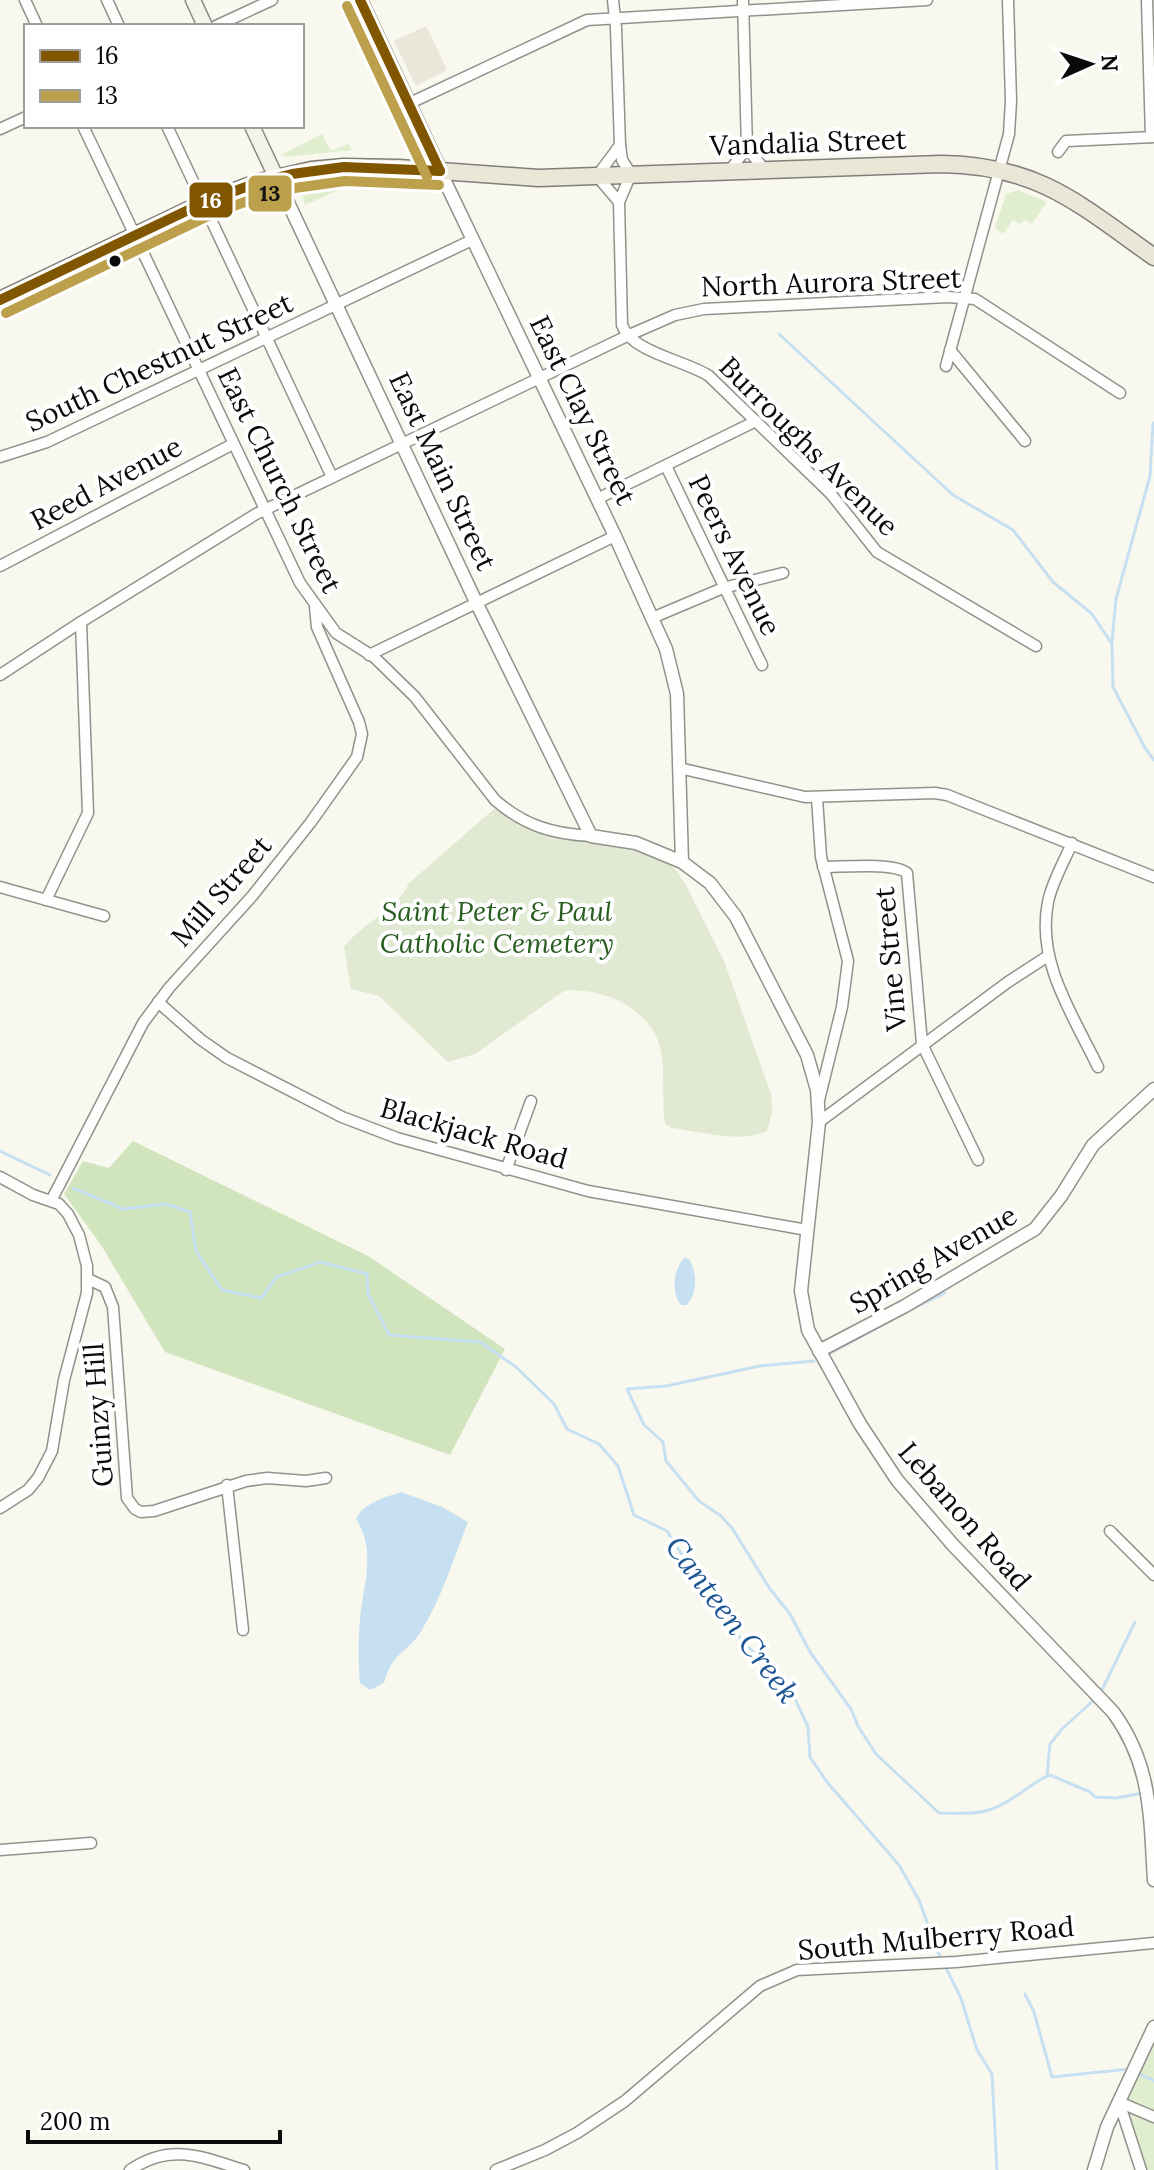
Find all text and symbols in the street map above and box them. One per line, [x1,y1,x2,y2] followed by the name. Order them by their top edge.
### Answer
[24,24,304,128] legend
[1050,24,1130,104] north arrow
[96,40,119,71] text: 16
[1096,54,1124,72] text: N
[96,80,118,111] text: 13
[708,121,907,163] street label: Vandalia Street
[247,174,293,213] line badge: 13
[259,179,281,207] text: 13
[188,181,234,219] line badge: 16
[200,186,222,214] text: 16
[107,253,123,269] unlabelled marker
[700,259,962,305] street label: North Aurora Street
[20,284,298,440] street label: South Chestnut Street
[522,310,644,511] street label: East Clay Street
[712,349,906,543] street label: Burroughs Avenue
[210,361,350,599] street label: East Church Street
[381,366,505,576] street label: East Main Street
[24,428,188,538] street label: Reed Avenue
[681,469,789,641] street label: Peers Avenue
[163,828,279,954] street label: Mill Street
[866,885,914,1034] street label: Vine Street
[380,893,614,961] park label: Saint Peter & Paul Catholic Cemetery
[376,1089,572,1177] street label: Blackjack Road
[843,1197,1023,1321] street label: Spring Avenue
[75,1342,121,1488] street label: Guinzy Hill
[891,1434,1039,1598] street label: Lebanon Road
[658,1528,808,1710] water label: Canteen Creek
[796,1908,1076,1968] street label: South Mulberry Road
[28,2094,280,2144] scale bar
[40,2106,110,2137] text: 200 m

